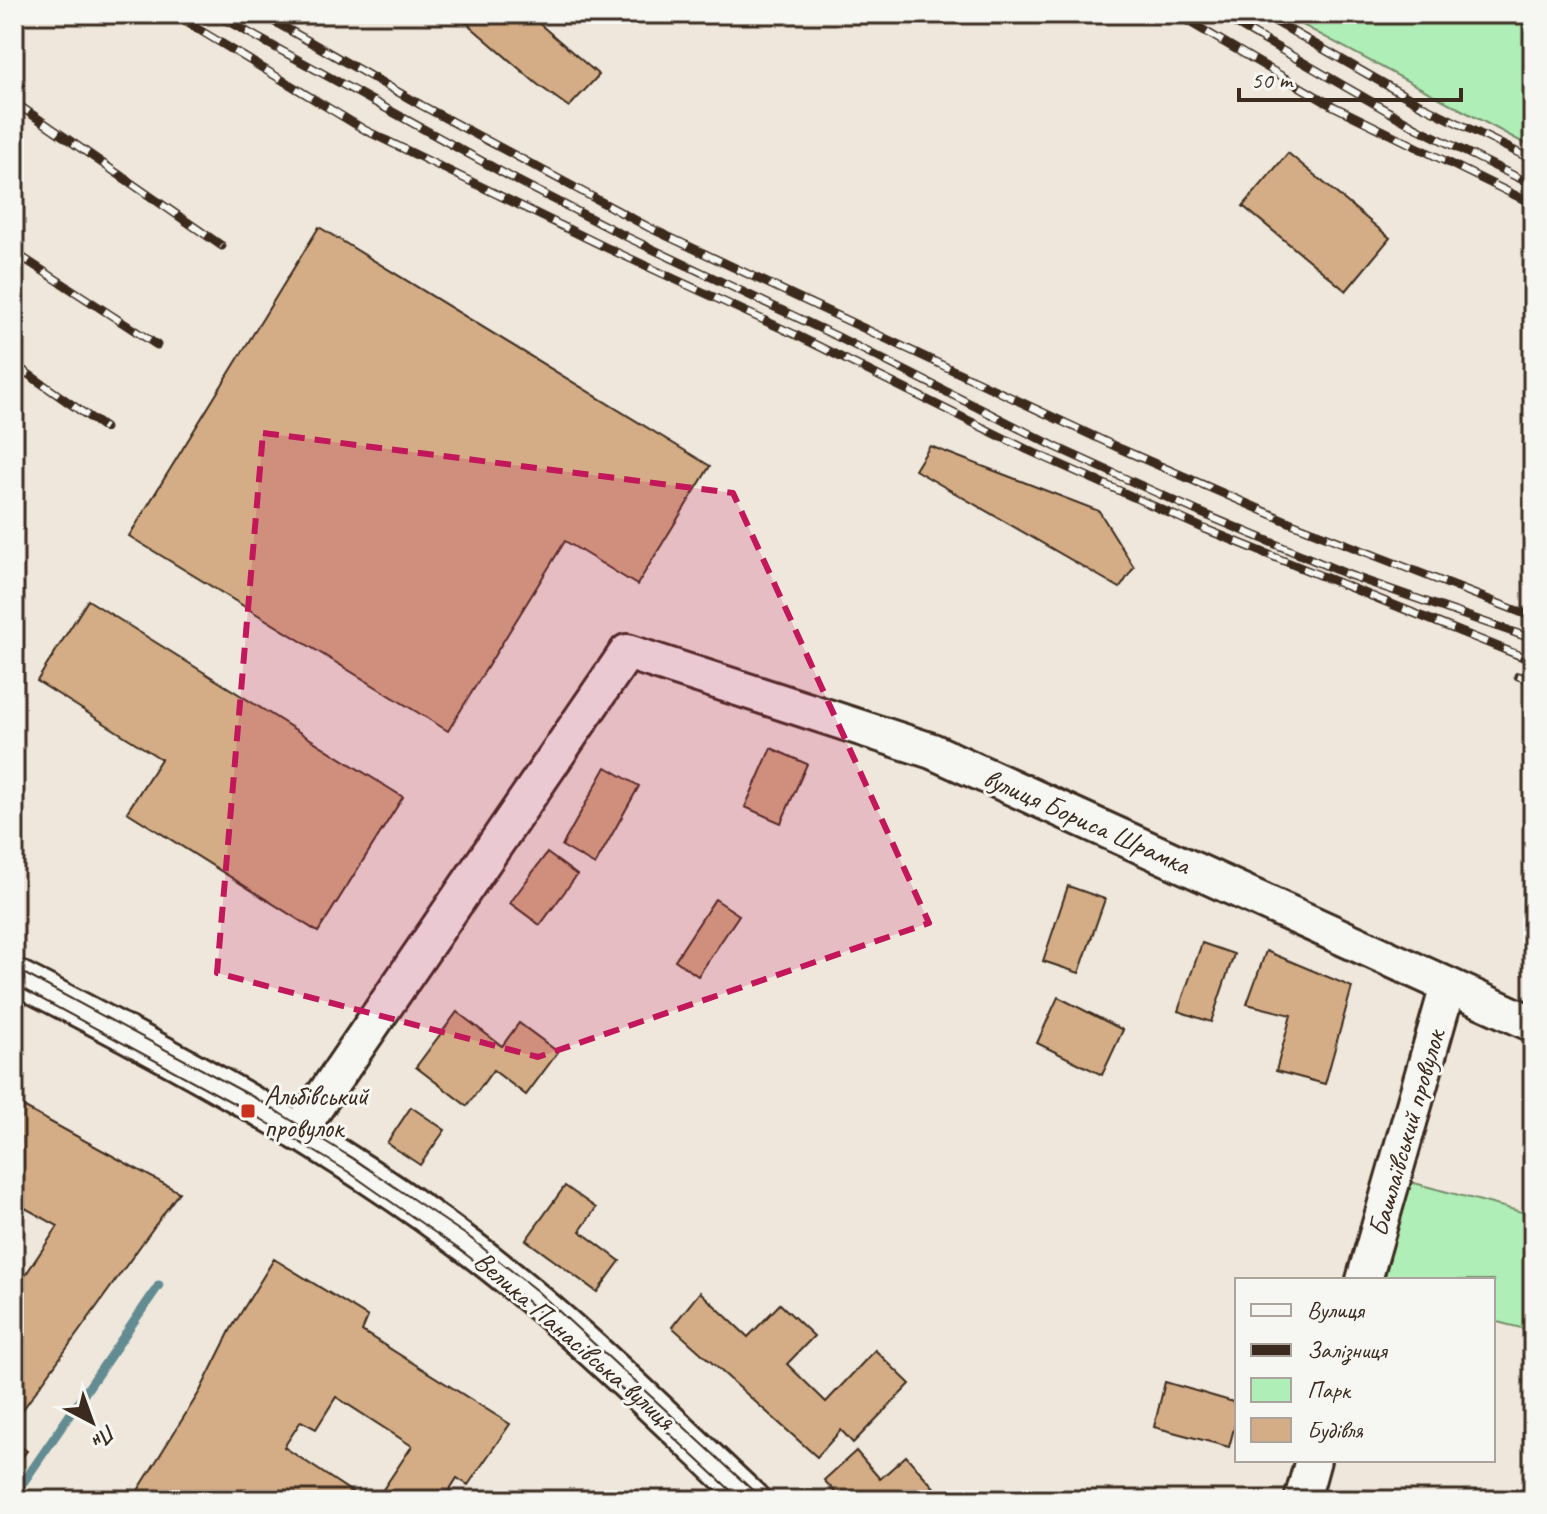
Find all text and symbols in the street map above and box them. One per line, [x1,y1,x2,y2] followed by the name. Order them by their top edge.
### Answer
[1239,52,1461,102] scale bar
[1251,65,1294,95] text: 50 m
[978,760,1197,883] street label: вулиця Бориса Шрамка
[1360,1023,1453,1240] street label: Башлаївський провулок
[264,1078,369,1145] place label: Альбівський провулок
[239,1102,257,1120] marker: Альбівський провулок
[467,1243,684,1438] street label: Велика Панасівська вулиця
[1235,1278,1495,1462] legend
[1307,1295,1366,1325] text: Вулиця
[1307,1335,1388,1366] text: Залізниця
[1307,1375,1352,1405] text: Парк
[52,1382,132,1462] north arrow
[1307,1415,1364,1445] text: Будівля
[86,1418,122,1455] text: Пн

